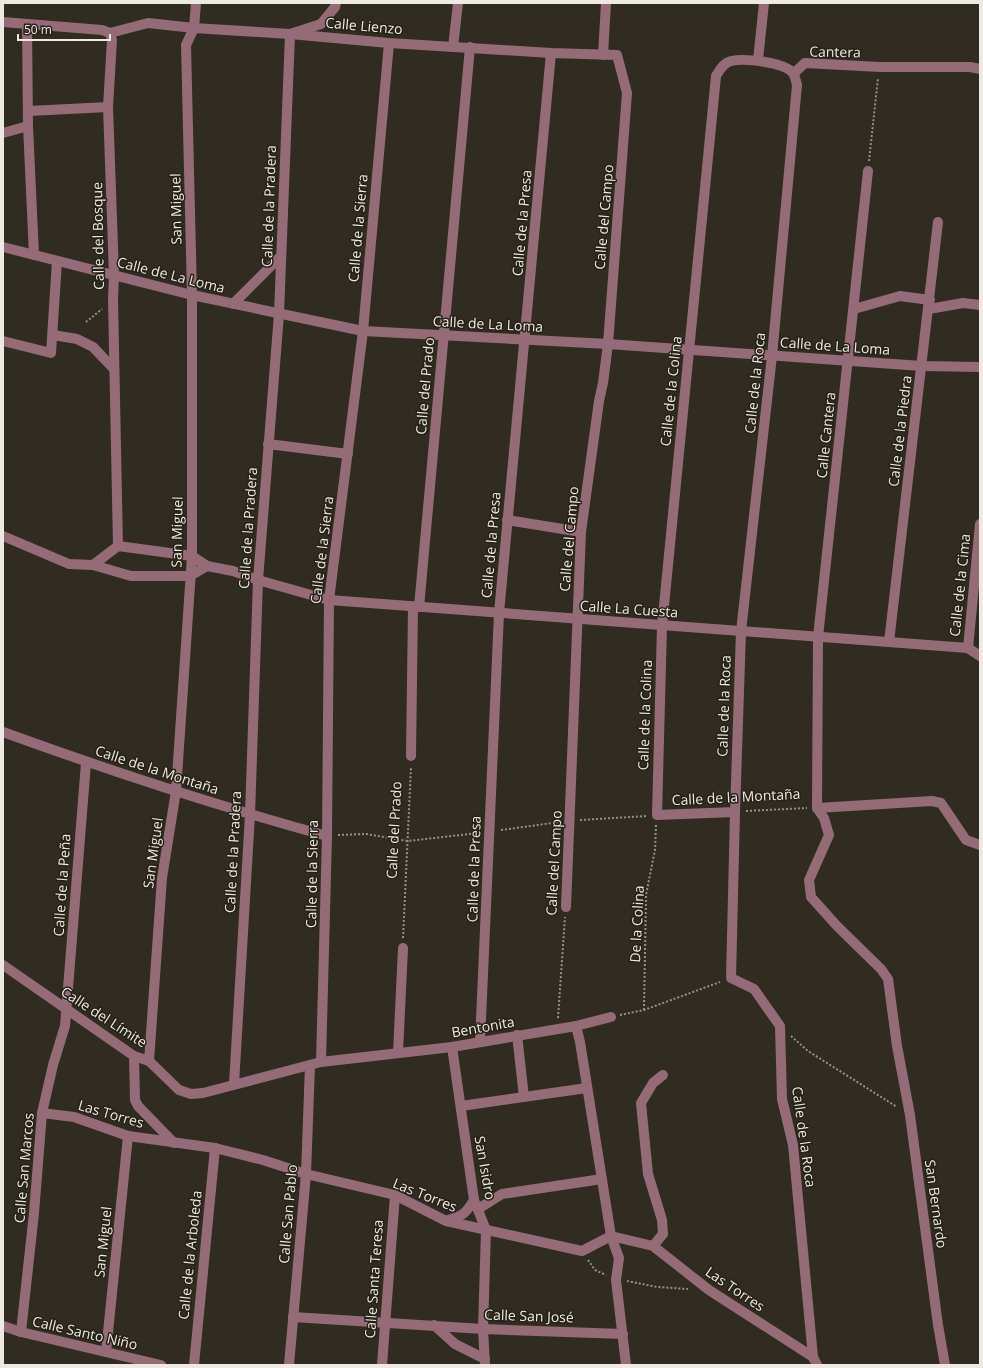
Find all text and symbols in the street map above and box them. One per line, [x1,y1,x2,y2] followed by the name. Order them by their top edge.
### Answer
[325,13,403,38] street label: Calle Lienzo
[18,16,110,42] scale bar
[24,21,52,38] text: 50 m
[809,42,861,61] street label: Cantera
[257,145,280,267] street label: Calle de la Pradera
[589,164,618,270] street label: Calle del Campo
[507,169,536,277] street label: Calle de la Presa
[165,173,186,245] street label: San Miguel
[343,173,372,283] street label: Calle de la Sierra
[87,182,108,290] street label: Calle del Bosque
[115,252,227,297] street label: Calle de La Loma
[432,311,544,336] street label: Calle de La Loma
[740,331,769,435] street label: Calle de la Roca
[779,332,891,359] street label: Calle de La Loma
[655,335,686,447] street label: Calle de la Colina
[411,336,438,435] street label: Calle del Prado
[883,374,916,488] street label: Calle de la Piedra
[812,391,839,479] street label: Calle Cantera
[234,466,261,589] street label: Calle de la Pradera
[554,486,583,592] street label: Calle del Campo
[476,491,505,599] street label: Calle de la Presa
[305,495,338,605] street label: Calle de la Sierra
[166,496,187,568] street label: San Miguel
[945,533,974,637] street label: Calle de la Cima
[579,596,679,621] street label: Calle La Cuesta
[712,655,735,757] street label: Calle de la Roca
[633,659,656,771] street label: Calle de la Colina
[93,741,221,798] street label: Calle de la Montaña
[381,781,406,879] street label: Calle del Prado
[671,784,801,809] street label: Calle de la Montaña
[220,791,245,913] street label: Calle de la Pradera
[541,810,566,916] street label: Calle del Campo
[462,815,485,923] street label: Calle de la Presa
[138,816,167,890] street label: San Miguel
[301,820,322,928] street label: Calle de la Sierra
[48,833,75,937] street label: Calle de la Peña
[625,885,648,963] street label: De la Colina
[58,982,151,1052] street label: Calle del Límite
[450,1012,516,1041] street label: Bentonita
[788,1085,821,1189] street label: Calle de la Roca
[76,1095,147,1132] street label: Las Torres
[9,1112,38,1224] street label: Calle San Marcos
[471,1134,500,1201] street label: San Isidro
[921,1158,952,1250] street label: San Bernardo
[274,1164,301,1264] street label: Calle San Pablo
[390,1173,460,1216] street label: Las Torres
[173,1190,206,1320] street label: Calle de la Arboleda
[89,1205,116,1278] street label: San Miguel
[360,1219,387,1339] street label: Calle Santa Teresa
[702,1262,769,1316] street label: Las Torres
[484,1304,574,1327] street label: Calle San José
[31,1311,140,1354] street label: Calle Santo Niño

